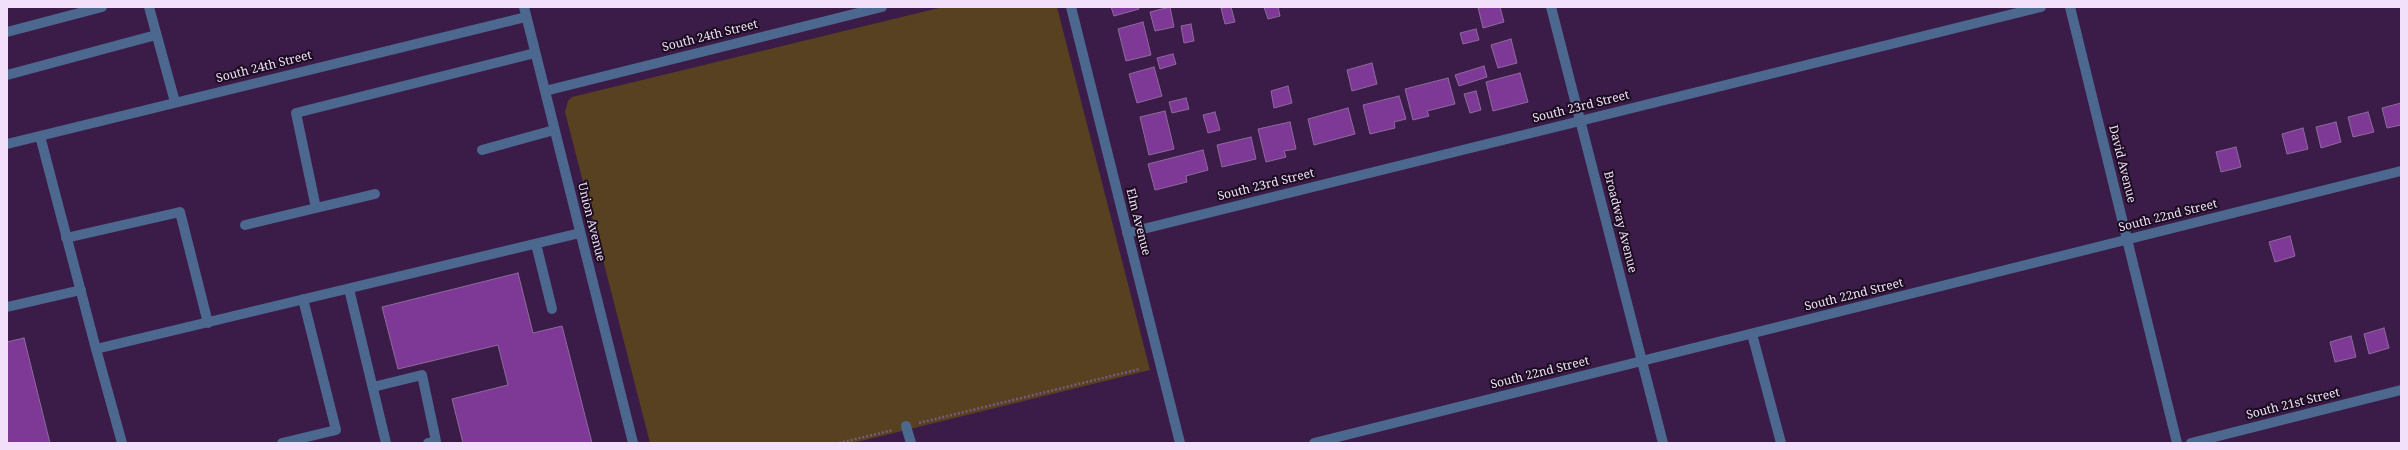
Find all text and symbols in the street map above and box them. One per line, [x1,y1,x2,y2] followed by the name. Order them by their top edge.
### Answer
[661,17,759,55] street label: South 24th Street
[215,48,313,86] street label: South 24th Street
[1531,88,1631,126] street label: South 23rd Street
[2105,124,2139,204] street label: David Avenue
[1216,166,1316,204] street label: South 23rd Street
[1600,170,1640,274] street label: Broadway Avenue
[574,181,608,263] street label: Union Avenue
[1123,187,1153,257] street label: Elm Avenue
[2117,197,2219,235] street label: South 22nd Street
[1803,276,1905,314] street label: South 22nd Street
[1489,354,1591,392] street label: South 22nd Street
[2245,385,2341,423] street label: South 21st Street

